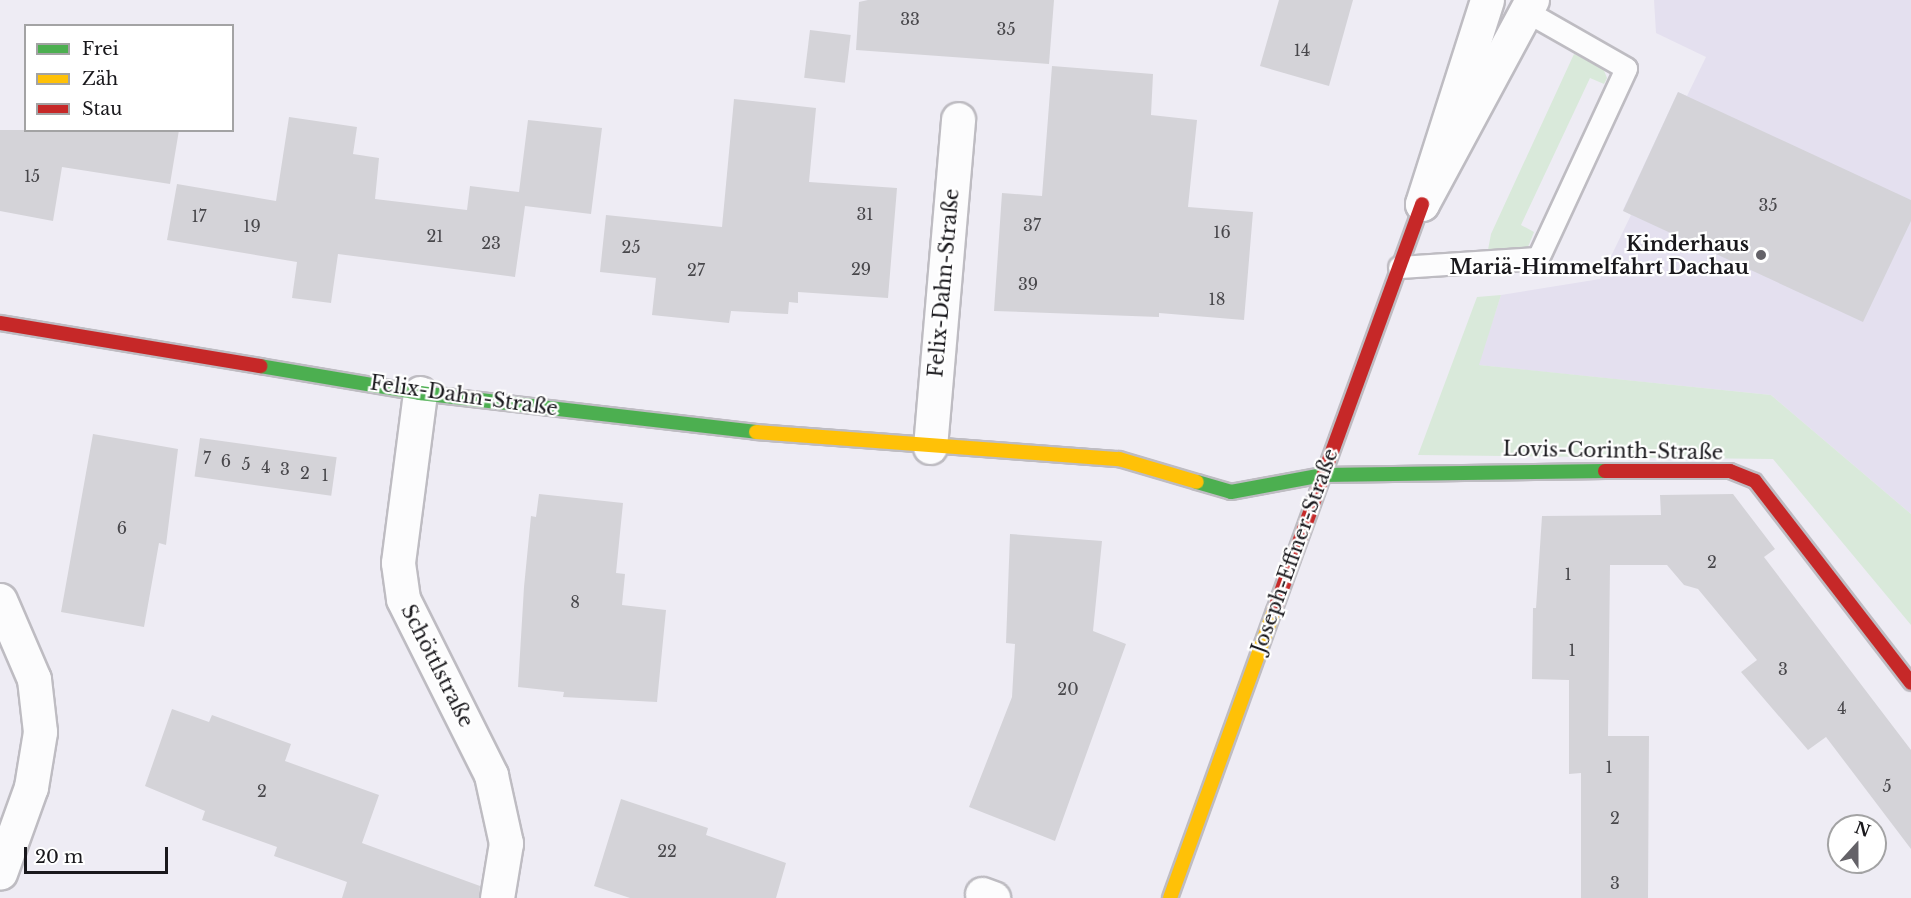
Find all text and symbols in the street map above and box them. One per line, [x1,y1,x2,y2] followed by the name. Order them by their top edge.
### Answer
[900,9,920,29] house number: 33
[997,19,1015,39] house number: 35
[24,24,234,132] legend
[82,38,119,60] text: Frei
[1294,40,1310,60] house number: 14
[82,68,118,90] text: Zäh
[82,98,122,120] text: Stau
[24,166,40,186] house number: 15
[924,188,964,378] street label: Felix-Dahn-Straße
[1759,195,1777,215] house number: 35
[857,204,873,224] house number: 31
[191,206,207,226] house number: 17
[1023,215,1041,235] house number: 37
[243,216,261,236] house number: 19
[1213,222,1231,242] house number: 16
[427,226,443,246] house number: 21
[1449,232,1749,279] place label: Kinderhaus Mariä-Himmelfahrt Dachau
[481,233,501,253] house number: 23
[622,237,640,257] house number: 25
[1754,248,1768,262] marker: Kinderhaus Mariä-Himmelfahrt Dachau
[851,259,871,279] house number: 29
[687,260,705,280] house number: 27
[1018,274,1038,294] house number: 39
[1209,289,1225,309] house number: 18
[369,371,559,421] street label: Felix-Dahn-Straße
[1503,437,1723,465] street label: Lovis-Corinth-Straße
[1247,445,1343,657] street label: Joseph-Effner-Straße
[203,448,211,468] house number: 7
[221,451,231,471] house number: 6
[241,454,251,474] house number: 5
[261,457,271,477] house number: 4
[280,459,290,479] house number: 3
[300,463,310,483] house number: 2
[321,465,329,485] house number: 1
[117,518,127,538] house number: 6
[1707,552,1717,572] house number: 2
[1564,564,1572,584] house number: 1
[570,592,580,612] house number: 8
[396,601,478,731] street label: Schöttlstraße
[1568,640,1576,660] house number: 1
[1778,659,1788,679] house number: 3
[1057,679,1079,699] house number: 20
[1837,698,1847,718] house number: 4
[1605,757,1613,777] house number: 1
[1882,776,1892,796] house number: 5
[257,781,267,801] house number: 2
[1610,808,1620,828] house number: 2
[1827,814,1887,874] north arrow
[1852,817,1873,841] text: N
[27,835,171,873] scale bar
[657,841,677,861] house number: 22
[35,846,83,868] text: 20 m
[1610,873,1620,893] house number: 3

